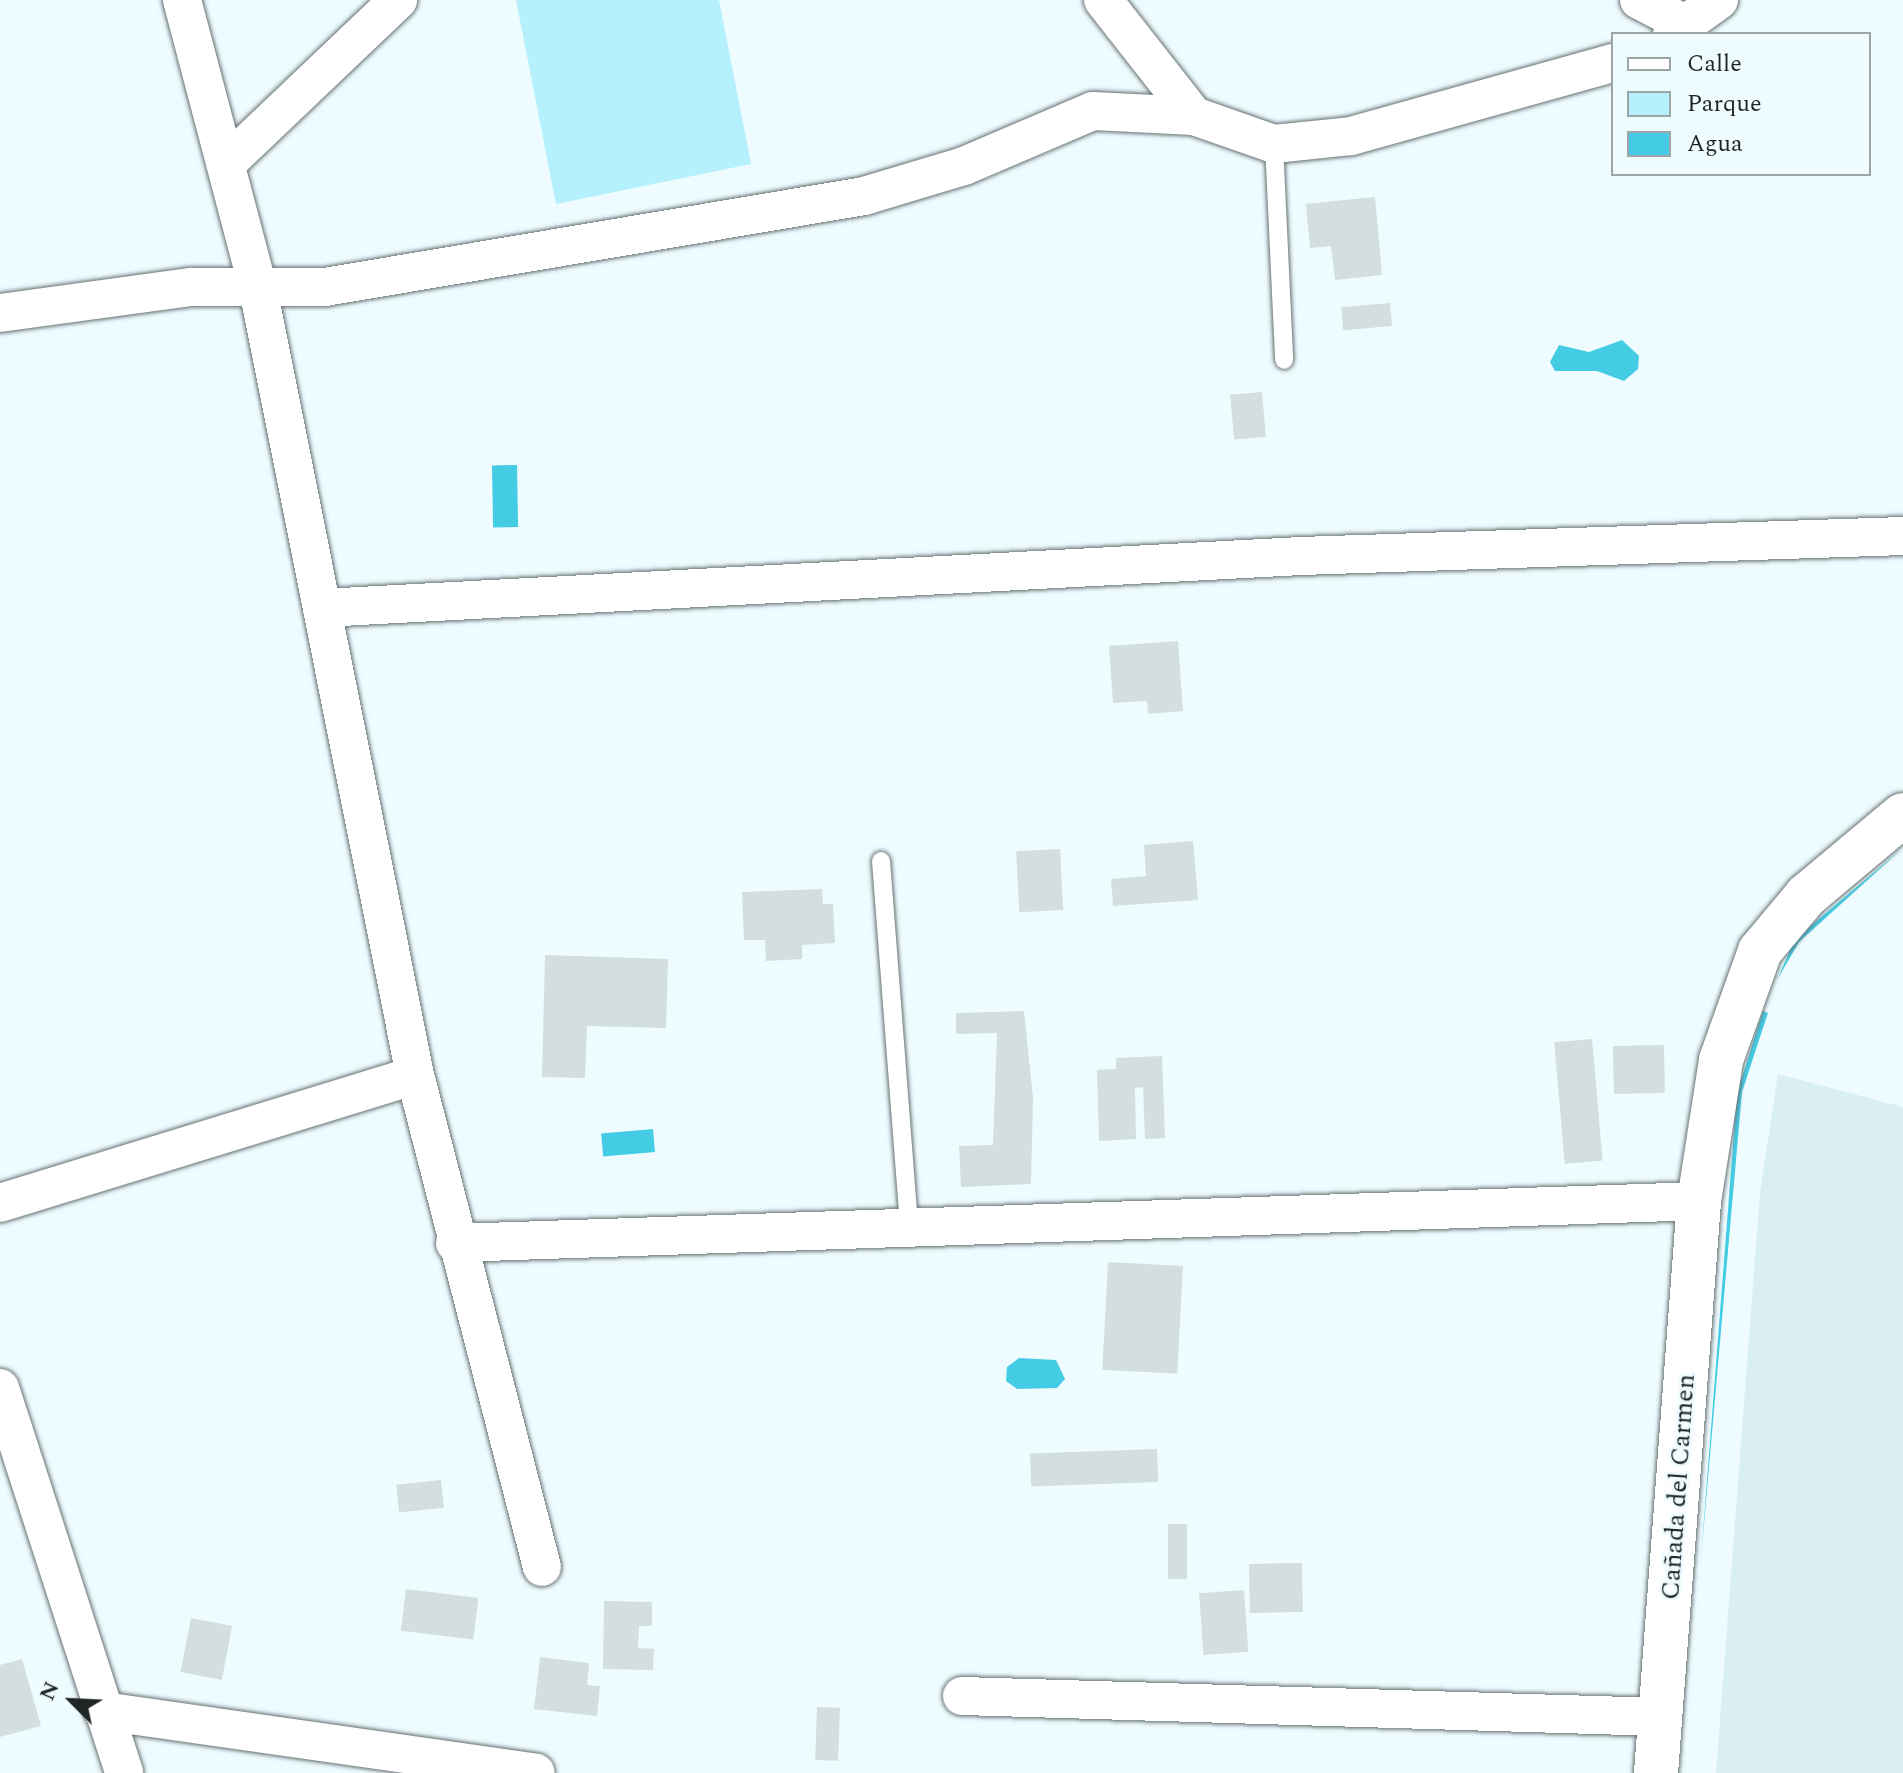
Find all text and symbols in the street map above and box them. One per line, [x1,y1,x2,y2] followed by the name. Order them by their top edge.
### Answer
[1611,32,1871,176] legend
[1687,46,1742,82] text: Calle
[1687,86,1762,122] text: Parque
[1687,126,1743,162] text: Agua
[1656,1373,1702,1601] street label: Cañada del Carmen
[32,1661,112,1741] north arrow
[31,1676,68,1706] text: N

